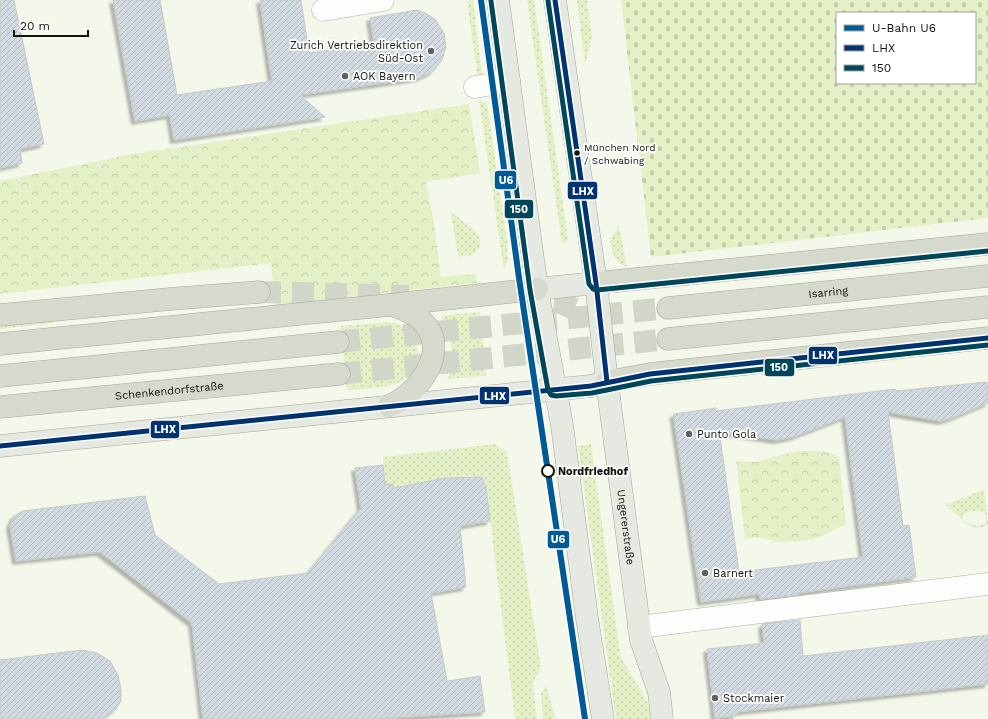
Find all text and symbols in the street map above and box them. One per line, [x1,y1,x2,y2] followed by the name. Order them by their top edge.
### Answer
[14,12,88,38] scale bar
[836,12,976,84] legend
[20,19,50,33] text: 20 m
[872,21,936,35] text: U-Bahn U6
[290,39,423,65] place label: Zurich Vertriebsdirektion Süd-Ost
[872,41,895,55] text: LHX
[426,46,436,56] marker: Zurich Vertriebsdirektion Süd-Ost
[872,61,891,75] text: 150
[353,70,415,83] place label: AOK Bayern
[340,71,350,81] marker: AOK Bayern
[584,142,655,166] place label: München Nord / Schwabing
[572,148,582,158] marker: München Nord / Schwabing
[494,170,517,190] line badge: U6
[499,174,514,187] text: U6
[567,181,598,200] line badge: LHX
[572,185,595,198] text: LHX
[504,199,534,219] line badge: 150
[510,203,528,216] text: 150
[808,284,849,301] street label: Isarring
[808,346,838,365] line badge: LHX
[812,349,835,362] text: LHX
[764,358,795,377] line badge: 150
[770,361,788,374] text: 150
[114,379,224,403] street label: Schenkendorfstraße
[479,386,510,405] line badge: LHX
[484,390,507,403] text: LHX
[150,420,180,439] line badge: LHX
[154,423,177,436] text: LHX
[697,428,756,441] place label: Punto Gola
[684,429,694,439] marker: Punto Gola
[541,464,555,478] marker: Nordfriedhof
[558,465,628,478] place label: Nordfriedhof
[614,489,637,566] street label: Ungererstraße
[547,530,570,549] line badge: U6
[551,533,566,546] text: U6
[713,567,753,580] place label: Barnert
[700,568,710,578] marker: Barnert
[723,692,785,705] place label: Stockmaier
[710,693,720,703] marker: Stockmaier

